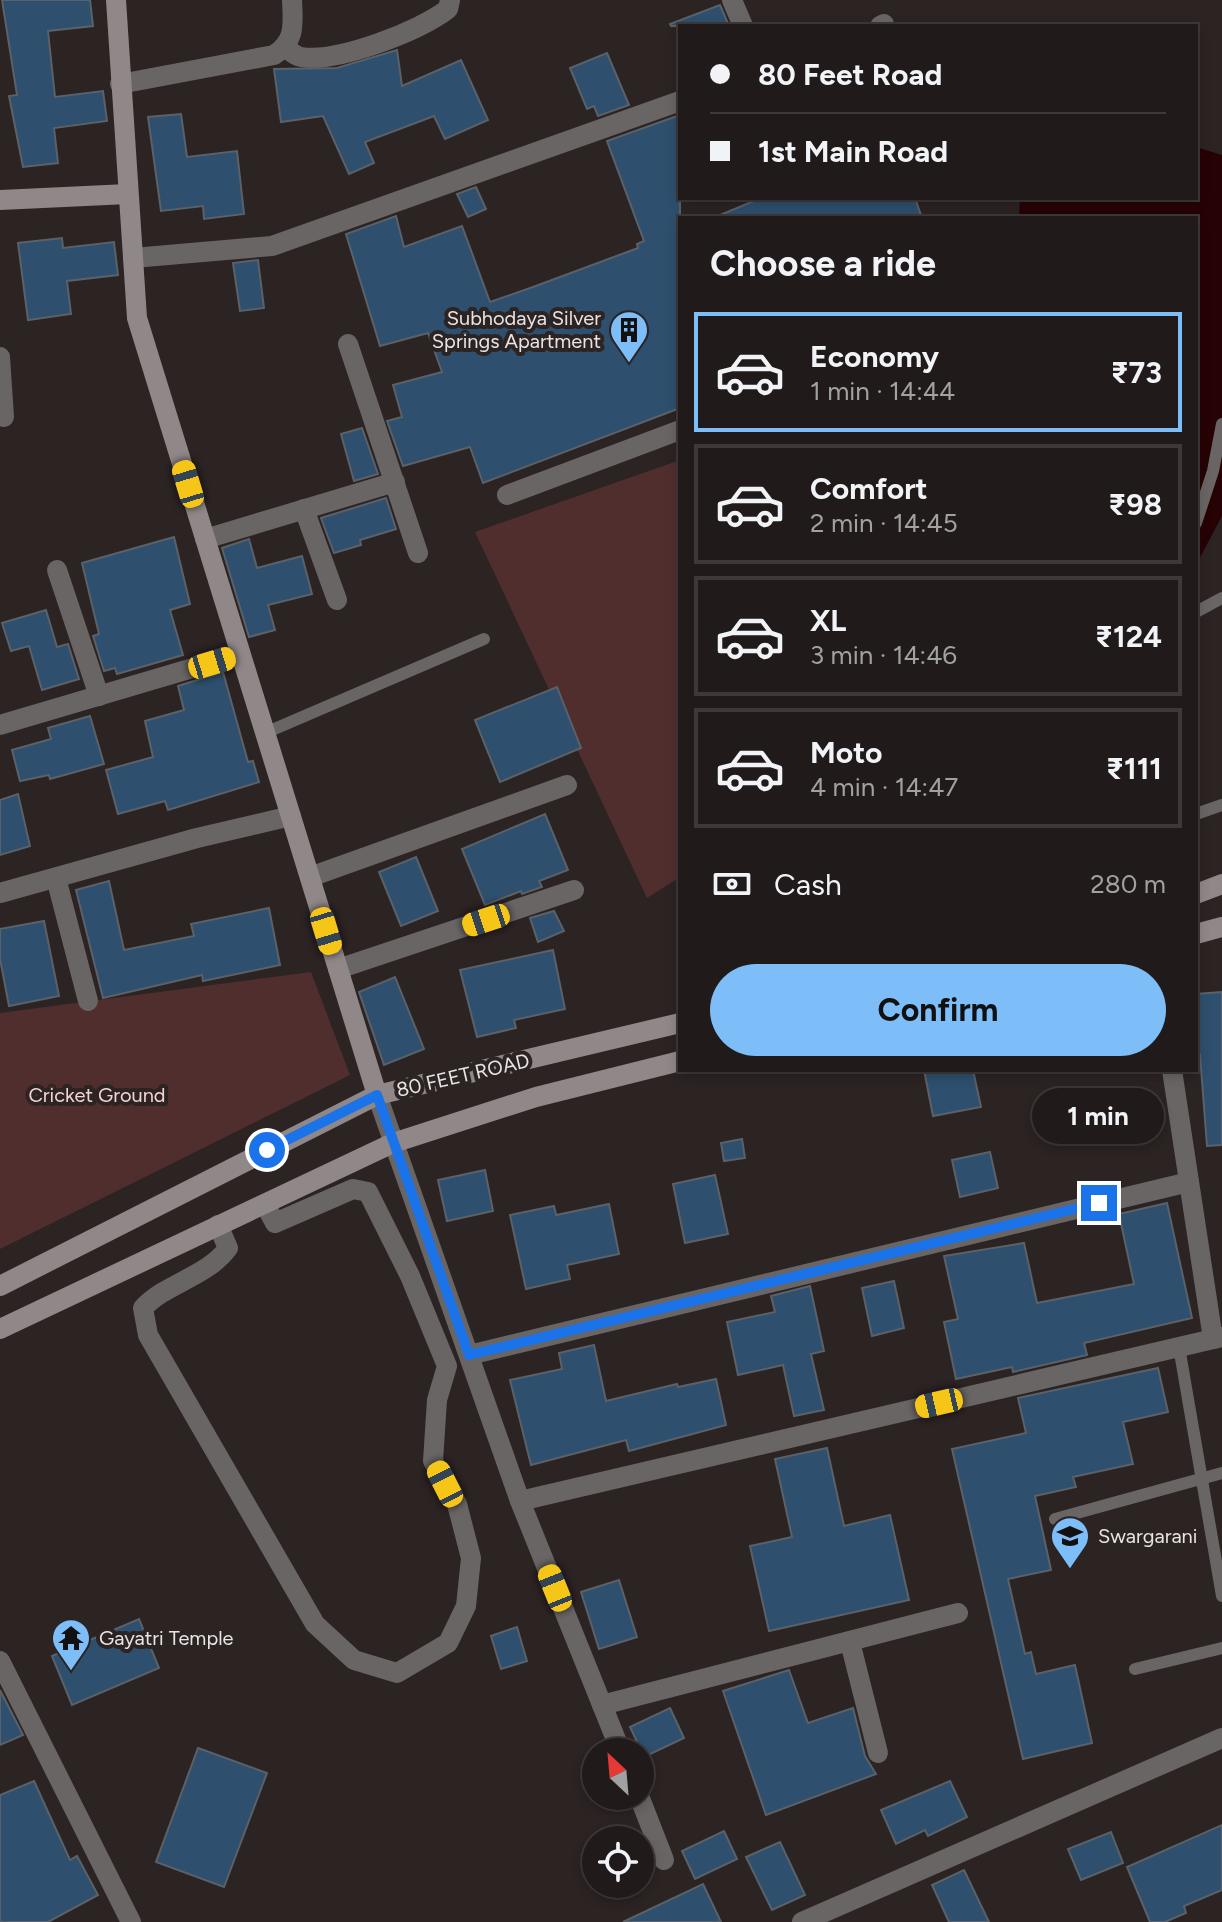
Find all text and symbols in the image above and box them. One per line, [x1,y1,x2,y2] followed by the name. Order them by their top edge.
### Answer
[758,56,942,93] text: 80 Feet Road
[758,133,948,170] text: 1st Main Road
[710,242,936,285] text: Choose a ride
[432,306,601,353] place label: Subhodaya Silver Springs Apartment
[608,309,650,364] building icon: Subhodaya Silver Springs Apartment
[714,336,786,408] icon: car
[810,338,939,375] text: Economy
[1111,354,1162,391] text: ₹73
[810,375,955,407] text: 1 min · 14:44
[170,458,206,510] car
[714,468,786,540] icon: car
[810,470,928,507] text: Comfort
[1108,486,1162,523] text: ₹98
[810,507,958,539] text: 2 min · 14:45
[714,600,786,672] icon: car
[810,602,846,639] text: XL
[1095,618,1162,655] text: ₹124
[810,639,957,671] text: 3 min · 14:46
[186,645,238,681] car
[714,732,786,804] icon: car
[810,734,882,771] text: Moto
[1106,750,1162,787] text: ₹111
[810,771,958,803] text: 4 min · 14:47
[710,862,754,906] icon: cash
[774,866,842,903] text: Cash
[1090,868,1166,900] text: 280 m
[459,901,513,939] car
[308,905,344,957] car
[710,964,1166,1056] button: Confirm
[394,1048,532,1102] street label: 80 FEET ROAD
[28,1083,166,1107] park label: Cricket Ground
[1033,1087,1165,1143] callout: 1 min
[1067,1100,1129,1132] text: 1 min
[249,1132,285,1168] route start
[1081,1185,1117,1221] route end
[913,1386,965,1420] car
[423,1457,467,1511] car
[1049,1515,1091,1570] school or university icon: Swargarani
[1098,1524,1197,1548] place label: Swargarani
[535,1561,575,1615] car
[50,1617,92,1672] temple icon: Gayatri Temple
[99,1626,234,1650] place label: Gayatri Temple
[582,1738,654,1810] north arrow
[582,1738,654,1898] map controls
[582,1826,654,1898] button: locate

